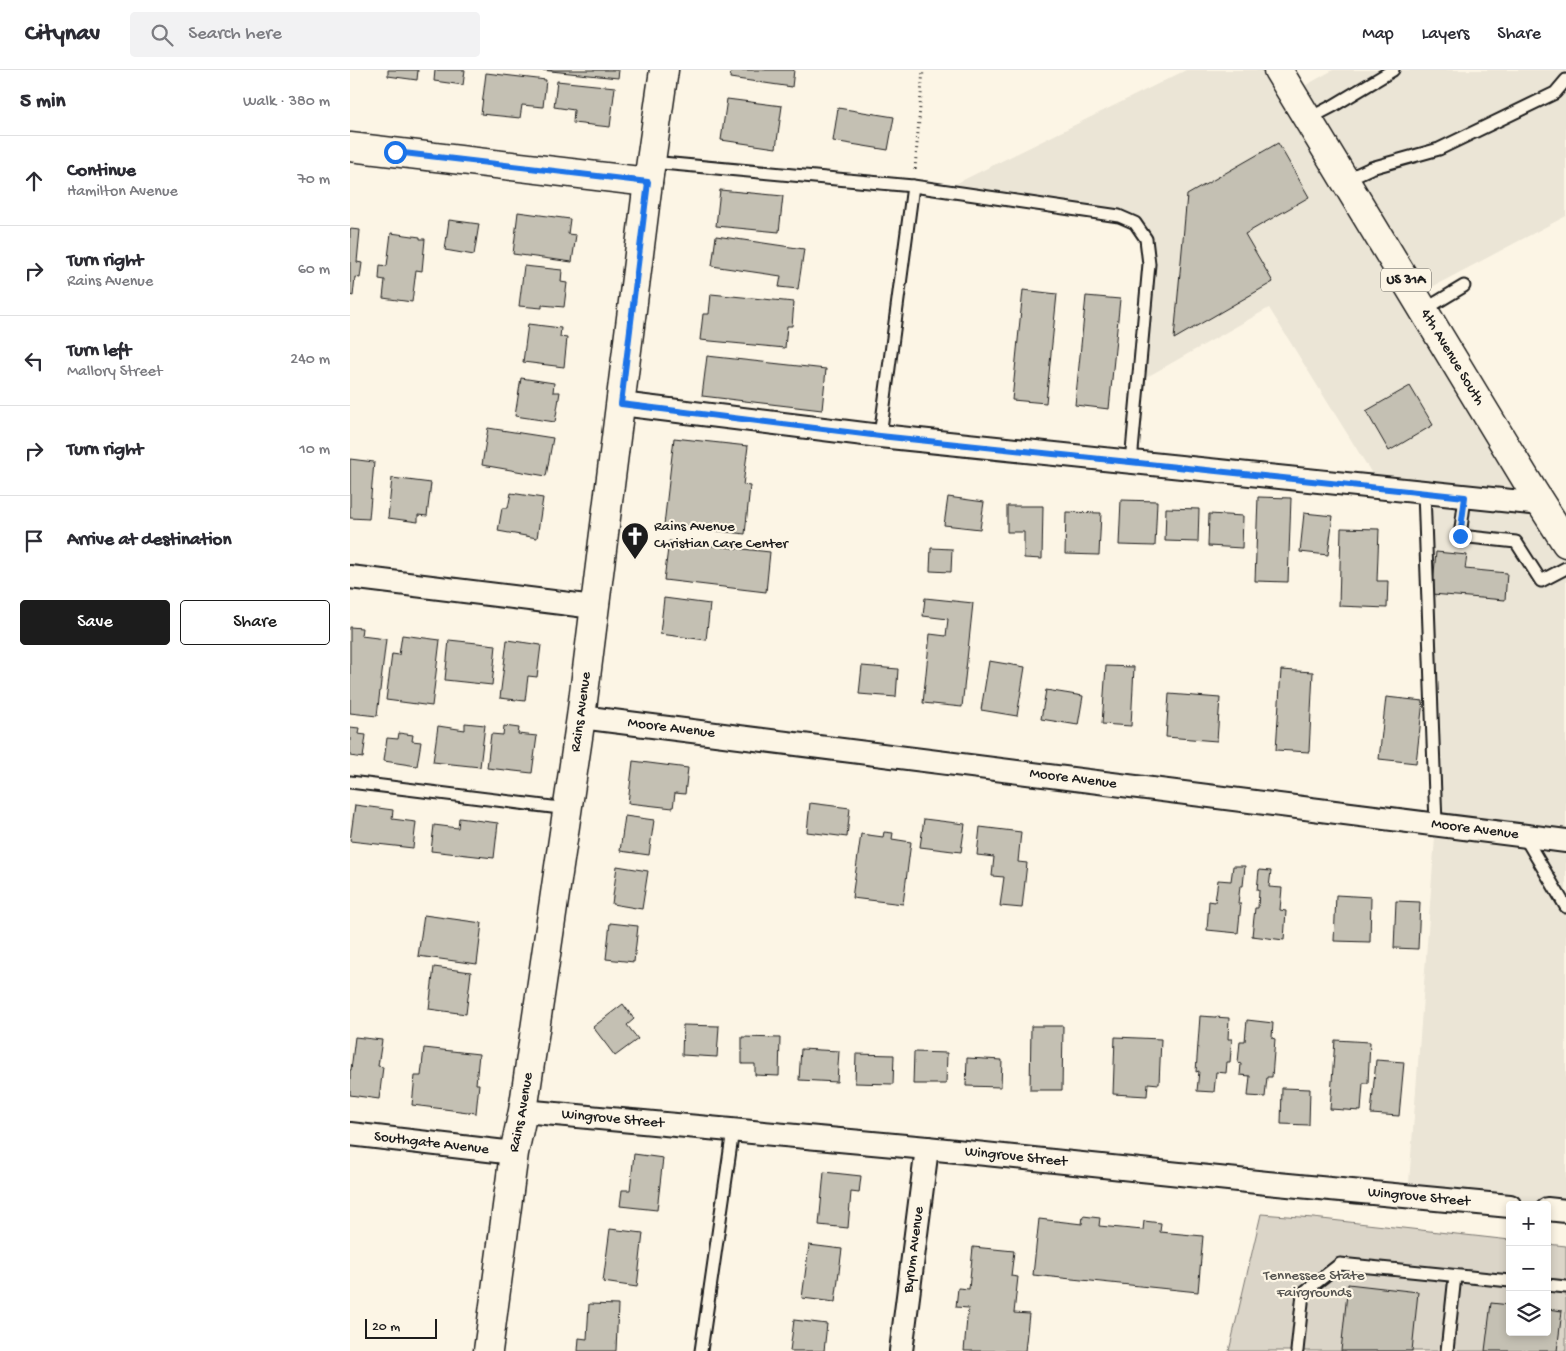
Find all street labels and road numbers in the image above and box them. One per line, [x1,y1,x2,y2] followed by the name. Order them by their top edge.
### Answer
[1381,268,1431,292] road number: US 31A
[1416,306,1488,409] street label: 4th Avenue South
[567,670,596,753] street label: Rains Avenue
[627,714,716,743] street label: Moore Avenue
[1028,765,1118,793] street label: Moore Avenue
[1430,815,1520,844] street label: Moore Avenue
[505,1071,538,1154] street label: Rains Avenue
[561,1106,666,1133] street label: Wingrove Street
[373,1128,490,1159] street label: Southgate Avenue
[964,1143,1070,1172] street label: Wingrove Street
[1367,1184,1473,1211] street label: Wingrove Street
[899,1205,928,1295] street label: Byrum Avenue

